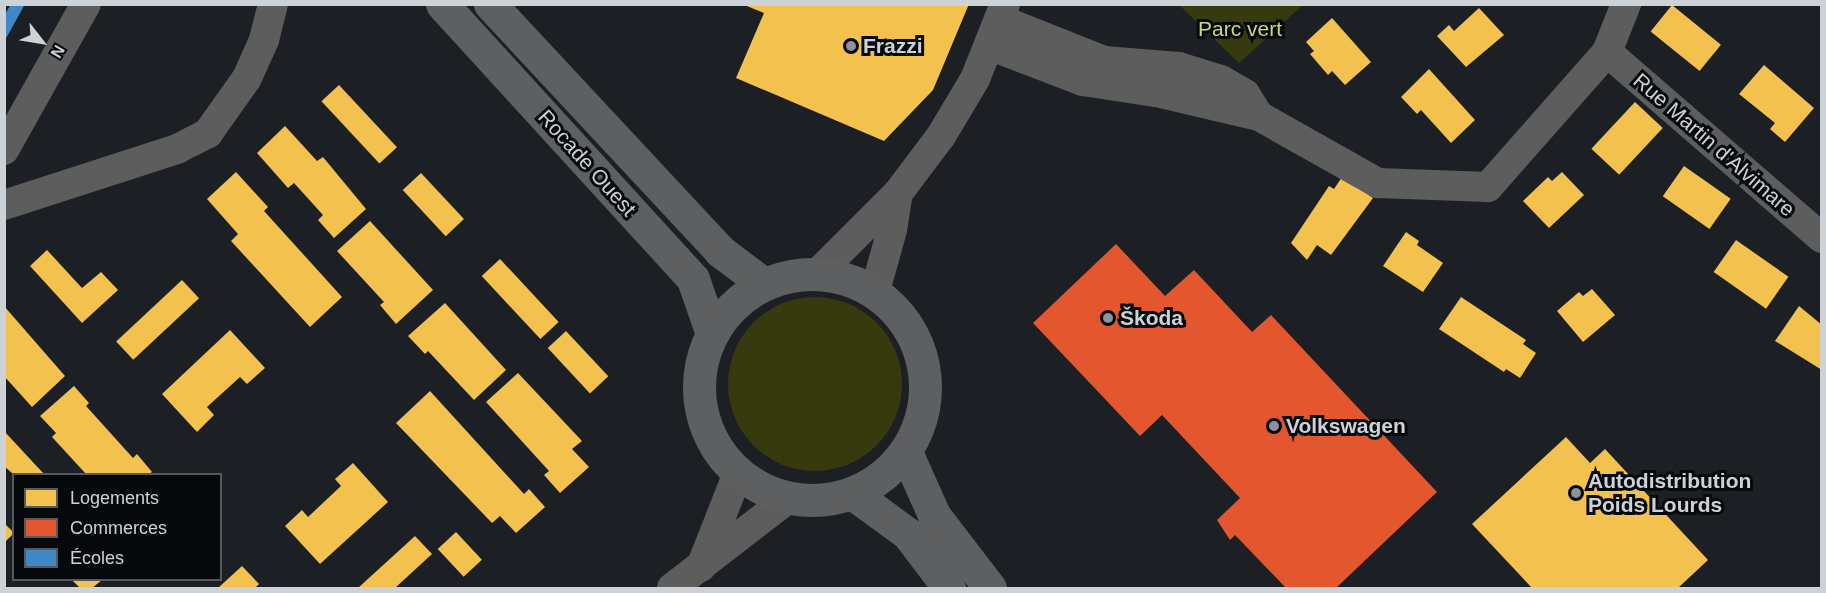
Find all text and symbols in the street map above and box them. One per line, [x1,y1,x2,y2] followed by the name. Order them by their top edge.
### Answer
[12,12,72,72] north arrow
[1198,16,1282,42] park label: Parc vert
[863,33,923,59] place label: Frazzi
[844,39,858,53] marker: Frazzi
[48,42,68,61] text: N
[1628,68,1800,222] street label: Rue Martin d'Alvimare
[533,105,641,221] street label: Rocade Ouest
[1120,305,1183,331] place label: Škoda
[1101,311,1115,325] marker: Škoda
[1286,413,1406,439] place label: Volkswagen
[1267,419,1281,433] marker: Volkswagen
[1588,468,1751,518] place label: Autodistribution Poids Lourds
[12,473,222,581] legend
[1569,486,1583,500] marker: Autodistribution Poids Lourds
[70,488,159,508] text: Logements
[70,518,167,538] text: Commerces
[70,548,124,568] text: Écoles

